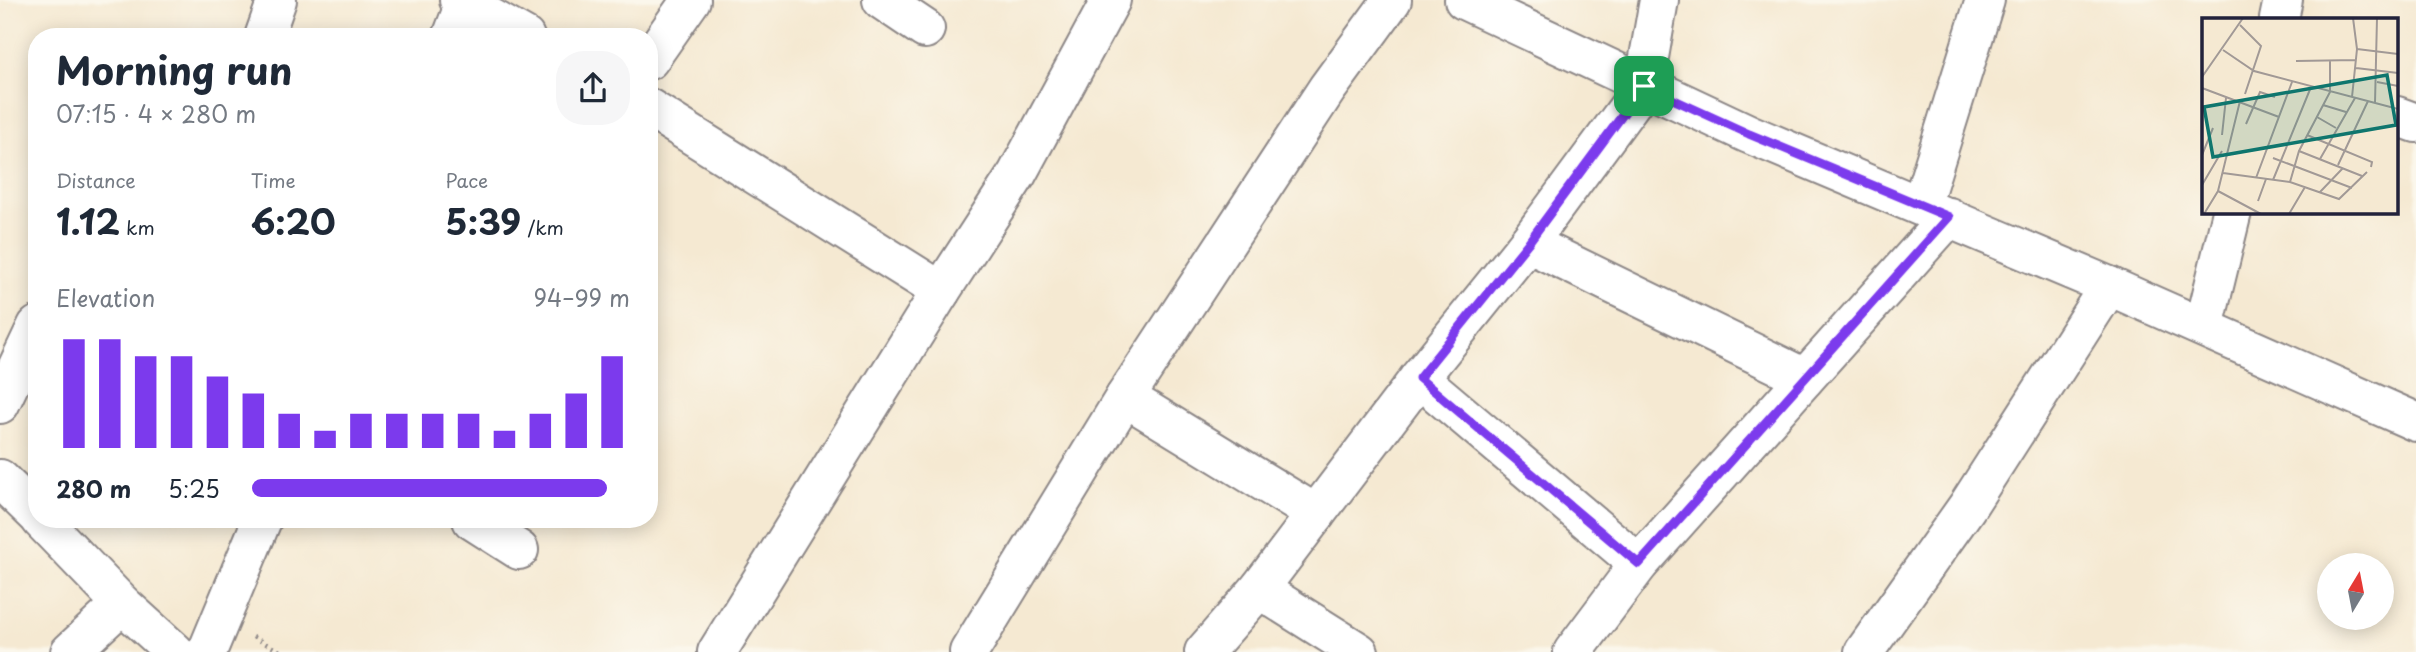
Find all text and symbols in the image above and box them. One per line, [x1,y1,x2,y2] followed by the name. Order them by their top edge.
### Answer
[2202,18,2398,214] inset map
[56,41,292,98] text: Morning run
[556,51,630,125] button: share
[1614,56,1674,116] pin
[1625,67,1663,105] icon: arrive
[56,96,256,131] text: 07:15 · 4 × 280 m
[56,166,136,194] text: Distance
[251,166,296,194] text: Time
[445,166,488,194] text: Pace
[56,194,120,247] text: 1.12
[251,194,336,247] text: 6:20
[445,194,521,247] text: 5:39
[120,213,155,241] text: km
[521,213,564,241] text: /km
[56,280,155,315] text: Elevation
[534,280,630,315] text: 94–99 m
[56,471,131,506] text: 280 m
[168,471,220,506] text: 5:25
[2317,553,2394,630] north arrow
[2317,553,2394,630] map controls

